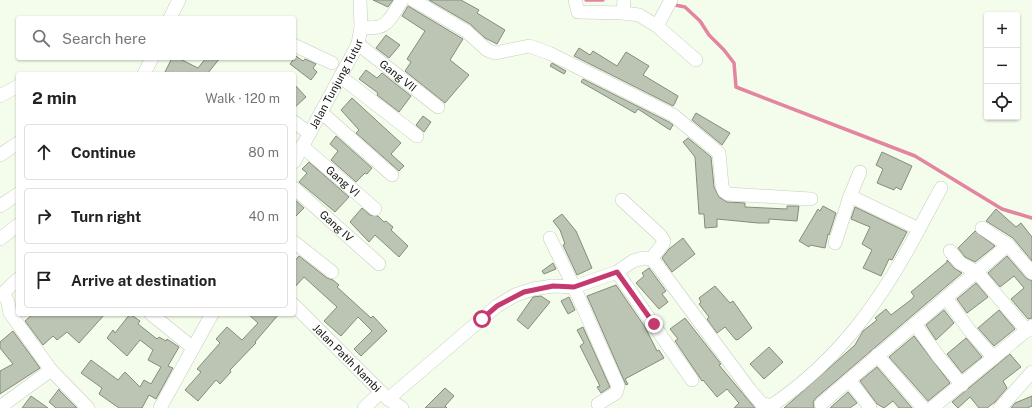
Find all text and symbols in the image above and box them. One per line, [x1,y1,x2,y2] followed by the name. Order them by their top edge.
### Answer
[984,12,1020,120] map controls
[984,12,1020,48] button: +
[16,16,296,60] search box
[30,27,52,49] icon: search
[62,30,146,47] text: Search here
[307,38,365,131] street label: Jalan Tunjung Tutur
[984,48,1020,84] button: −
[377,57,419,94] street label: Gang VII
[984,84,1020,120] button: locate
[32,88,77,108] text: 2 min
[205,91,280,106] text: Walk · 120 m
[33,141,55,163] icon: ahead
[71,144,136,161] text: Continue
[248,145,279,160] text: 80 m
[324,164,362,199] street label: Gang VI
[33,205,55,227] icon: right
[71,208,141,225] text: Turn right
[317,208,356,244] street label: Gang IV
[248,209,279,224] text: 40 m
[33,269,55,291] icon: arrive
[71,272,216,289] text: Arrive at destination
[473,310,491,328] route start
[645,315,663,333] route end
[311,322,383,394] street label: Jalan Patih Nambi

